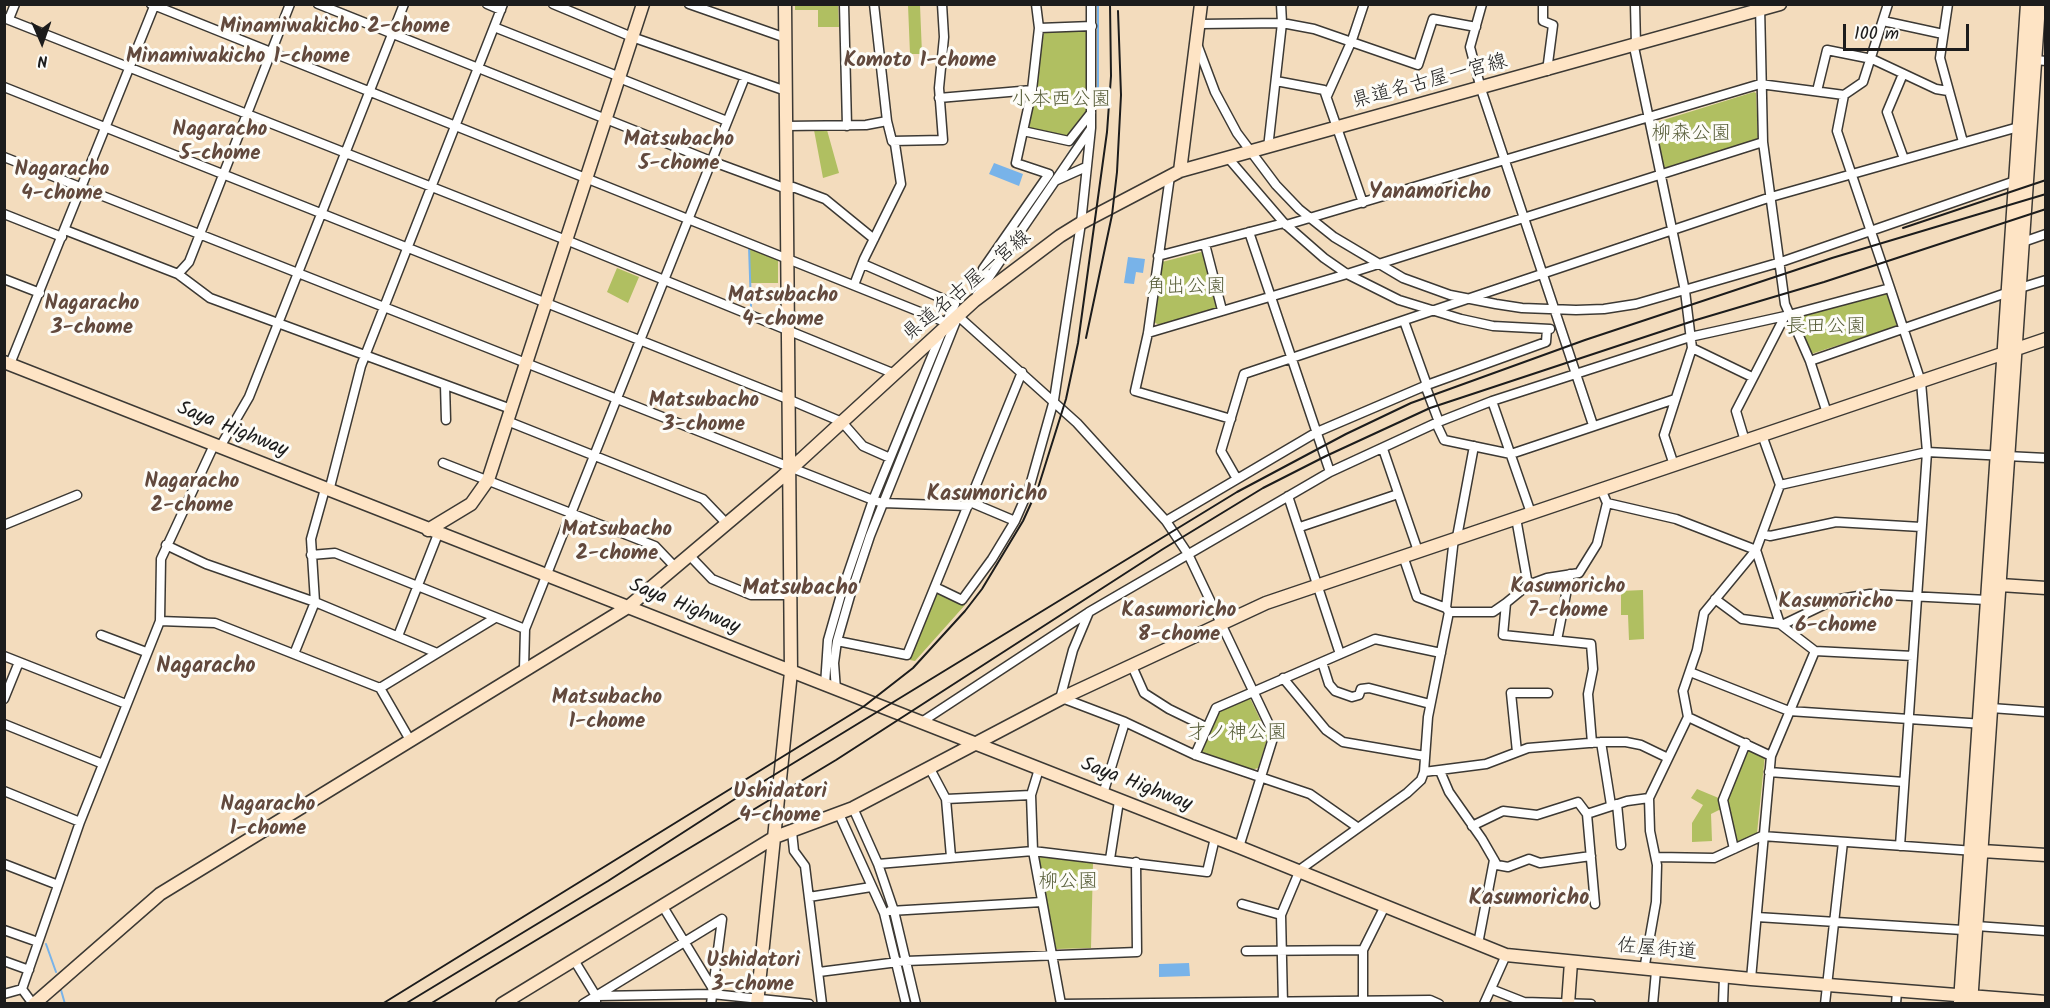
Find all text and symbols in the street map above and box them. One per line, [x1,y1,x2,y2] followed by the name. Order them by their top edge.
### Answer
[12,12,72,72] north arrow
[1846,12,1972,50] scale bar
[220,15,450,41] district label: Minamiwakicho 2-chome
[1854,20,1899,49] text: 100 m
[126,45,350,71] district label: Minamiwakicho 1-chome
[37,48,48,73] text: N
[844,49,996,75] district label: Komoto 1-chome
[1350,51,1510,115] street label: 県道名古屋一宮線
[1011,90,1111,114] park label: 小本西公園
[173,118,267,168] district label: Nagaracho 5-chome
[1651,124,1731,148] park label: 柳森公園
[624,128,734,178] district label: Matsubacho 5-chome
[15,158,109,208] district label: Nagaracho 4-chome
[1369,181,1491,207] district label: Yanamoricho
[899,226,1037,348] street label: 県道名古屋一宮線
[1146,277,1226,301] park label: 角出公園
[728,284,838,334] district label: Matsubacho 4-chome
[45,292,139,342] district label: Nagaracho 3-chome
[1786,317,1866,341] park label: 長田公園
[649,389,759,439] district label: Matsubacho 3-chome
[173,398,291,464] street label: Saya Highway
[145,470,239,520] district label: Nagaracho 2-chome
[927,483,1047,509] district label: Kasumoricho
[562,518,672,568] district label: Matsubacho 2-chome
[625,575,743,641] street label: Saya Highway
[1511,575,1625,625] district label: Kasumoricho 7-chome
[742,577,858,603] district label: Matsubacho
[1779,590,1893,640] district label: Kasumoricho 6-chome
[1122,599,1236,649] district label: Kasumoricho 8-chome
[156,655,256,681] district label: Nagaracho
[552,686,662,736] district label: Matsubacho 1-chome
[1187,723,1287,747] park label: 才ノ神公園
[1077,754,1195,818] street label: Saya Highway
[733,780,827,830] district label: Ushidatori 4-chome
[221,793,315,843] district label: Nagaracho 1-chome
[1038,872,1098,896] park label: 柳公園
[1469,887,1589,913] district label: Kasumoricho
[1616,936,1698,966] street label: 佐屋街道
[706,949,800,999] district label: Ushidatori 3-chome

